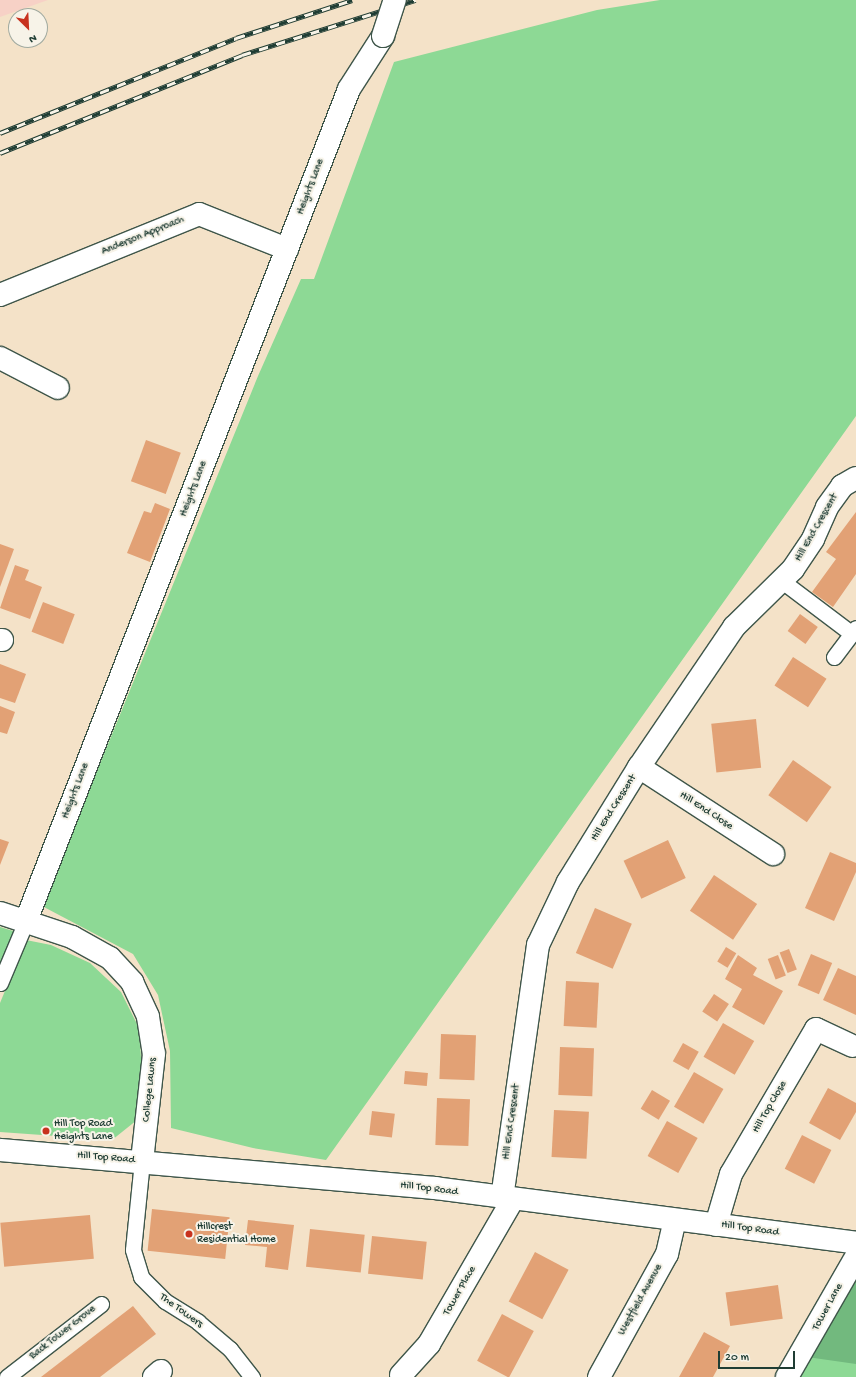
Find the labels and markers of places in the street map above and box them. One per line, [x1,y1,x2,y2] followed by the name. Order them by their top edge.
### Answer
[54,1118,113,1144] place label: Hill Top Road Heights Lane
[41,1126,51,1136] marker: Hill Top Road Heights Lane
[197,1221,276,1247] place label: Hillcrest Residential Home
[184,1229,194,1239] marker: Hillcrest Residential Home

